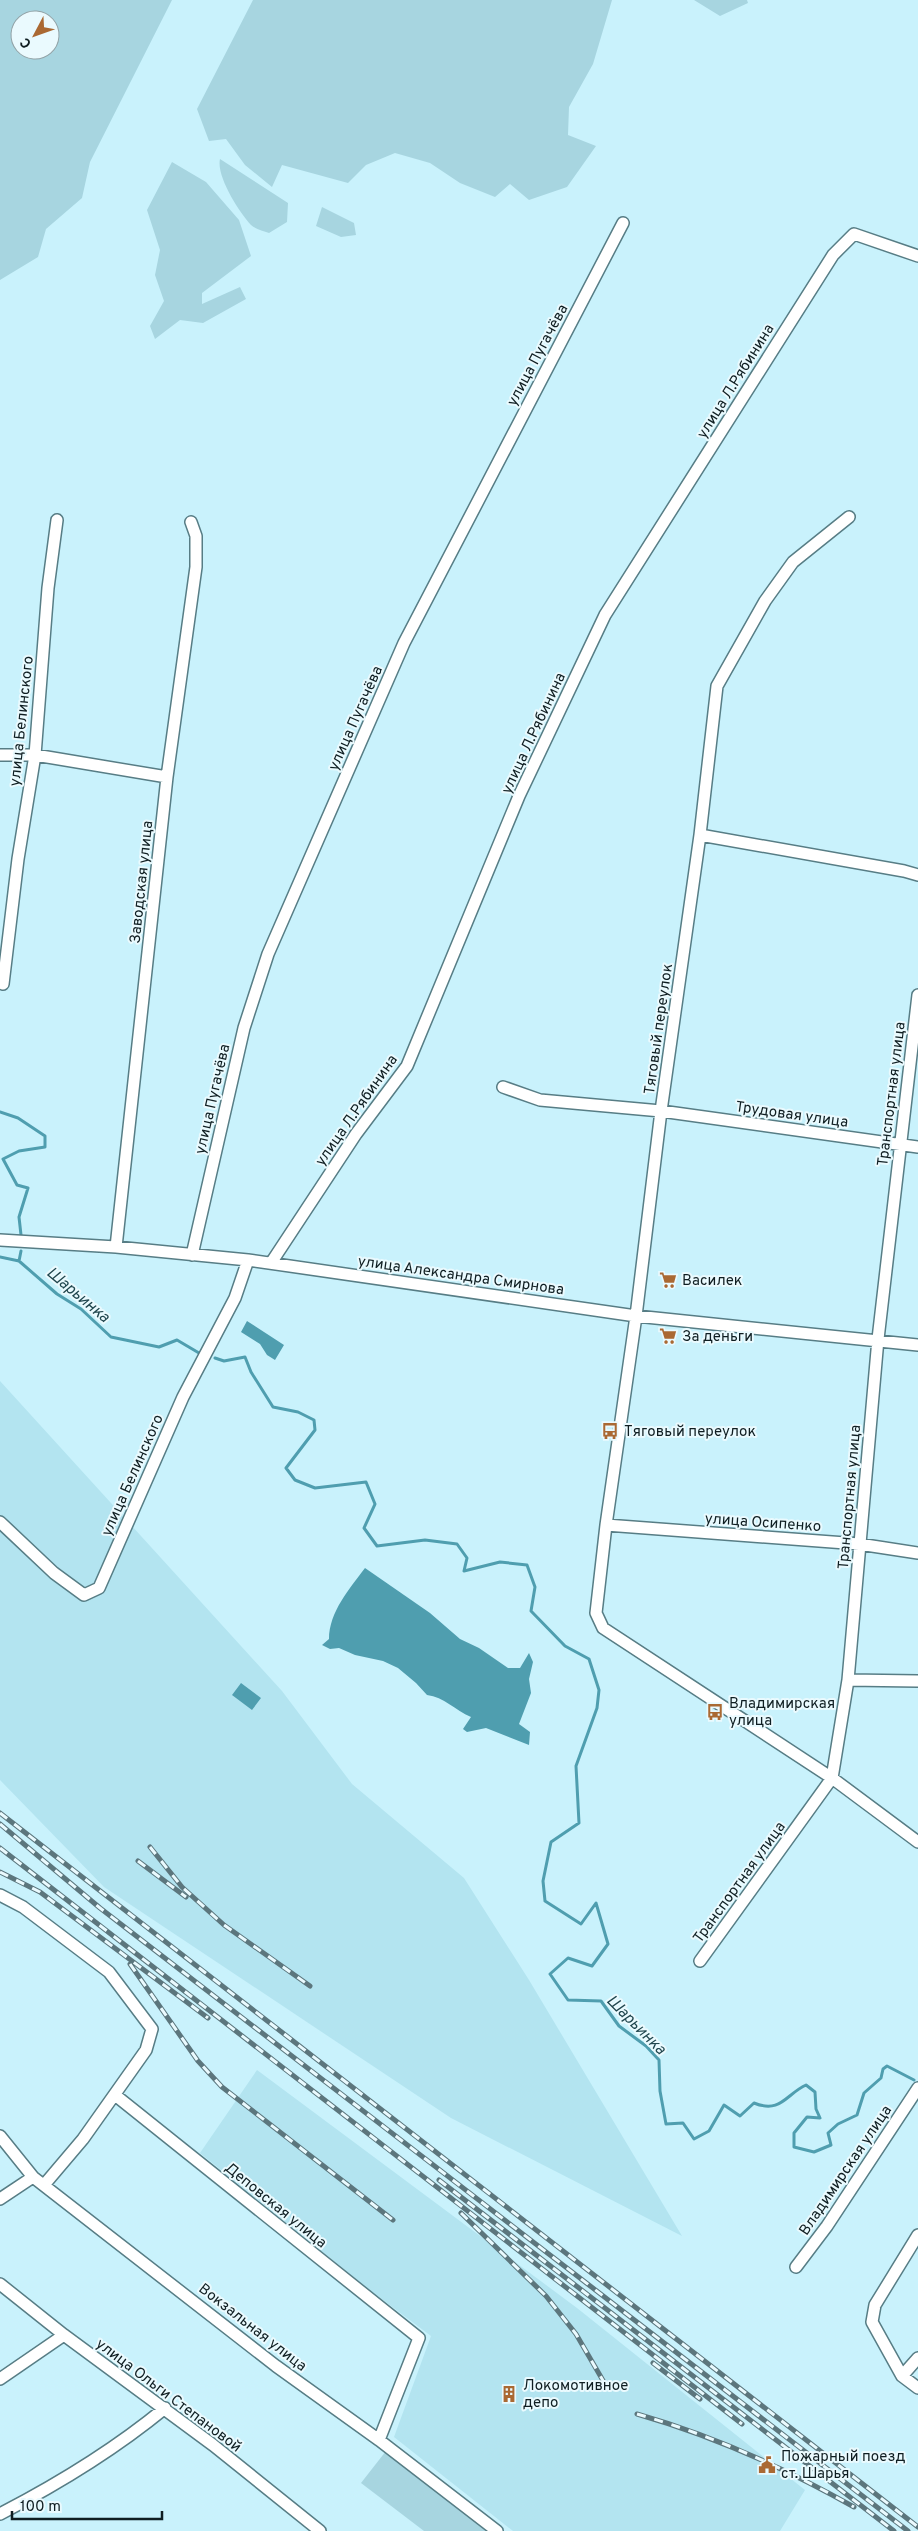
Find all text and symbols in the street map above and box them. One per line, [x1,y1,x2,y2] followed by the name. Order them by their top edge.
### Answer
[10,10,60,60] north arrow
[17,34,36,51] text: С
[503,302,573,410] street label: улица Пугачёва
[693,321,779,443] street label: улица Л.Рябинина
[6,655,39,787] street label: улица Белинского
[325,663,388,774] street label: улица Пугачёва
[498,670,571,797] street label: улица Л.Рябинина
[127,820,158,945] street label: Заводская улица
[641,963,678,1096] street label: Тяговый переулок
[874,1021,911,1167] street label: Транспортная улица
[192,1042,235,1156] street label: улица Пугачёва
[312,1052,403,1170] street label: улица Л.Рябинина
[734,1098,849,1133] street label: Трудовая улица
[357,1253,565,1300] street label: улица Александра Смирнова
[42,1263,114,1328] water label: Шарьинка
[658,1270,678,1290] supermarket icon: Василек
[682,1272,742,1291] place label: Василек
[658,1326,678,1346] supermarket icon: За деньги
[682,1328,753,1347] place label: За деньги
[98,1412,169,1539] street label: улица Белинского
[600,1421,620,1441] bus stop icon: Тяговый переулок
[624,1423,756,1442] place label: Тяговый переулок
[835,1424,866,1570] street label: Транспортная улица
[704,1510,822,1537] street label: улица Осипенко
[729,1695,835,1731] place label: Владимирская улица
[705,1702,725,1722] bus stop icon: Владимирская улица
[690,1819,791,1947] street label: Транспортная улица
[601,1991,670,2060] water label: Шарьинка
[796,2102,897,2240] street label: Владимирская улица
[220,2159,330,2253] street label: Деповская улица
[194,2280,310,2376] street label: Вокзальная улица
[91,2335,245,2457] street label: улица Ольги Степановой
[523,2377,628,2413] place label: Локомотивное депо
[499,2384,519,2404] building icon: Локомотивное депо
[781,2448,906,2484] place label: Пожарный поезд ст. Шарья
[757,2455,777,2475] public building icon: Пожарный поезд ст. Шарья
[12,2488,162,2520] scale bar
[20,2498,61,2517] text: 100 m

